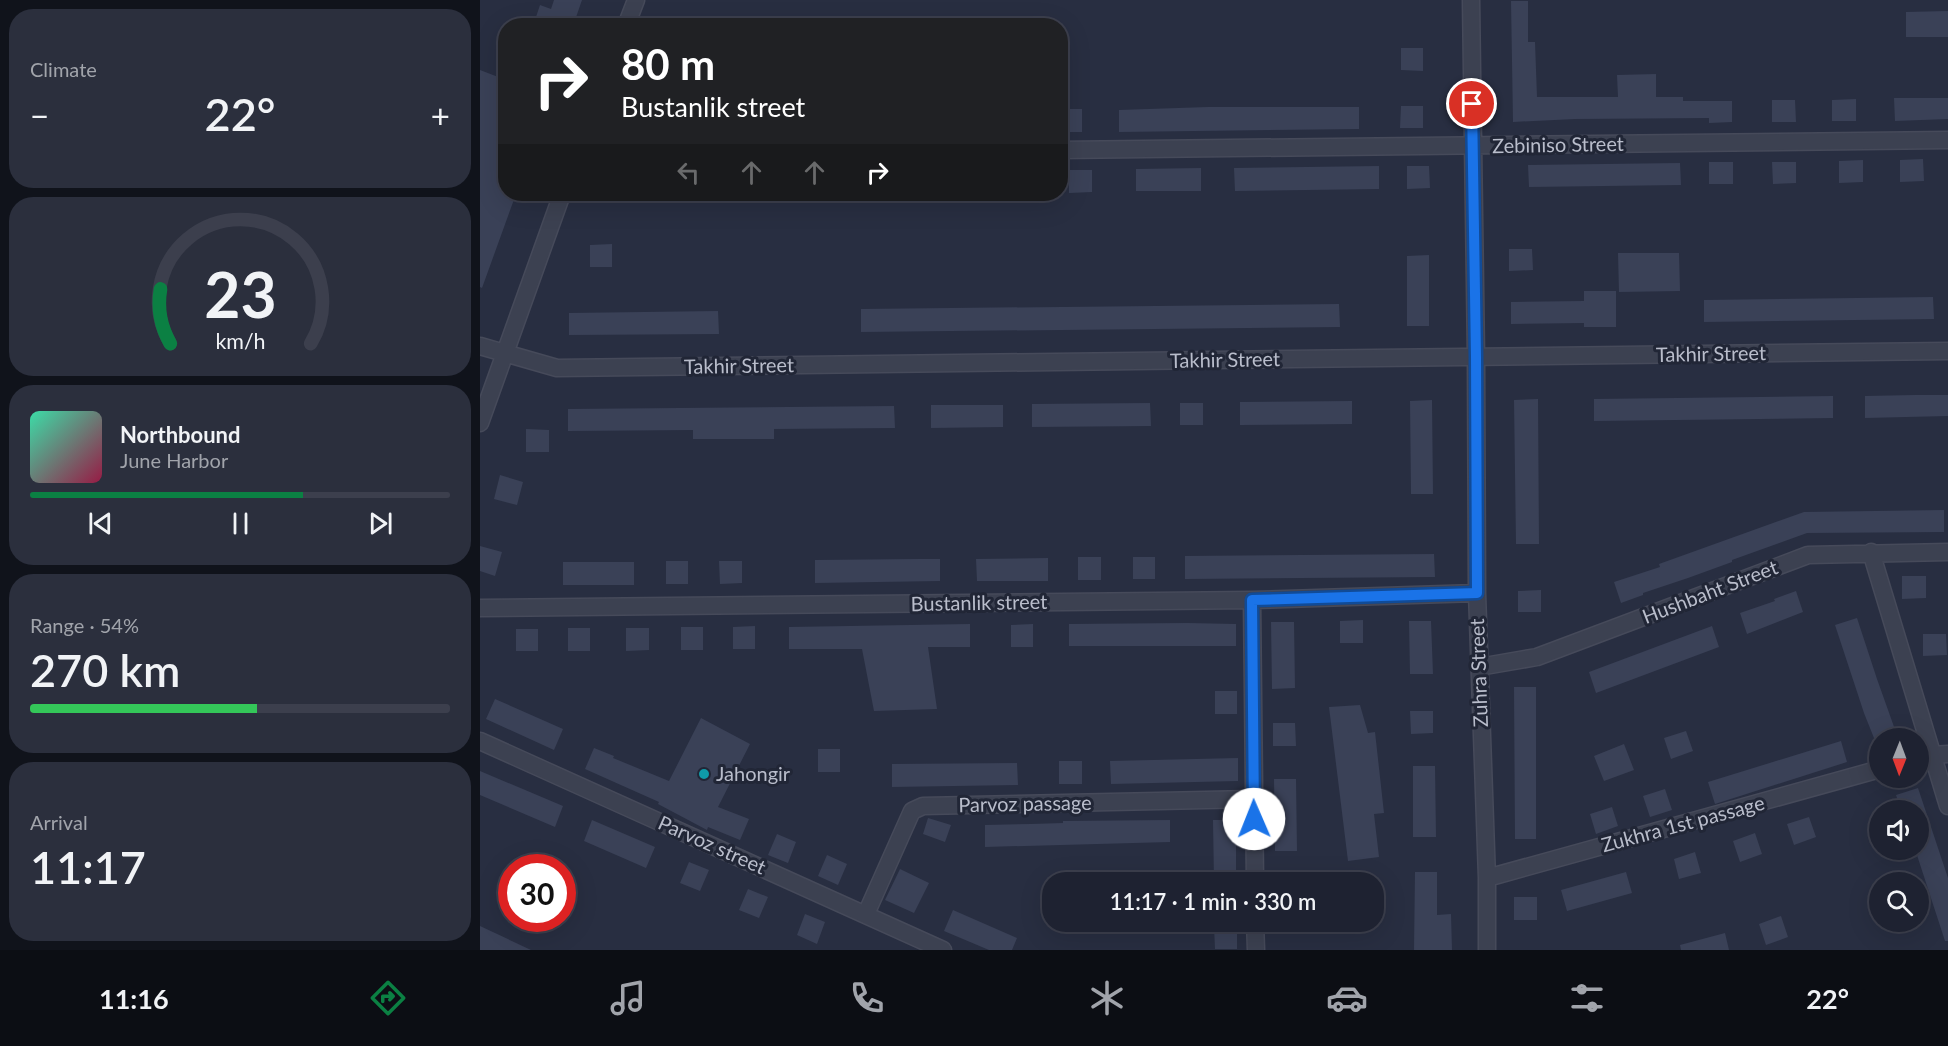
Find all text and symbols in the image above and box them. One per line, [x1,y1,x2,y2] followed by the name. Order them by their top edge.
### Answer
[621,39,715,89] text: 80 m
[522,42,600,120] icon: right
[30,57,97,81] text: Climate
[1446,78,1497,129] pin
[205,87,275,141] text: 22°
[1455,87,1488,120] icon: arrive
[621,90,805,123] text: Bustanlik street
[30,95,49,135] text: −
[431,95,450,135] text: +
[1492,131,1624,157] street label: Zebiniso Street
[672,156,705,189] icon: left
[735,156,768,189] icon: ahead
[798,156,831,189] icon: ahead
[861,156,894,189] icon: right
[204,256,276,331] text: 23
[215,328,265,354] text: km/h
[1656,340,1766,366] street label: Takhir Street
[1170,346,1280,372] street label: Takhir Street
[684,352,794,378] street label: Takhir Street
[120,421,240,448] text: Northbound
[120,448,228,472] text: June Harbor
[84,507,117,540] icon: previous
[224,507,257,540] icon: pause
[364,507,397,540] icon: next
[1639,554,1781,628] street label: Hushbaht Street
[911,589,1047,615] street label: Bustanlik street
[30,613,139,637] text: Range · 54%
[1464,618,1492,728] street label: Zuhra Street
[30,643,180,697] text: 270 km
[1869,728,1929,788] north arrow
[1869,728,1929,932] map controls
[716,761,791,785] place label: Jahongir
[697,767,711,781] marker: Jahongir
[1222,787,1286,851] position arrow
[958,790,1092,816] street label: Parvoz passage
[1598,790,1767,856] street label: Zukhra 1st passage
[1869,800,1929,860] button: sound
[30,810,88,834] text: Arrival
[655,810,770,878] street label: Parvoz street
[30,840,146,894] text: 11:17
[498,854,576,932] speed limit sign: 30
[1869,872,1929,932] button: search
[1110,888,1316,915] text: 11:17 · 1 min · 330 m
[367,977,409,1019] icon: directions
[607,977,649,1019] icon: music
[846,977,888,1019] icon: phone
[1086,977,1128,1019] icon: climate
[1326,977,1368,1019] icon: car
[1566,977,1608,1019] icon: filters
[99,982,169,1015] text: 11:16
[1806,982,1849,1015] text: 22°

